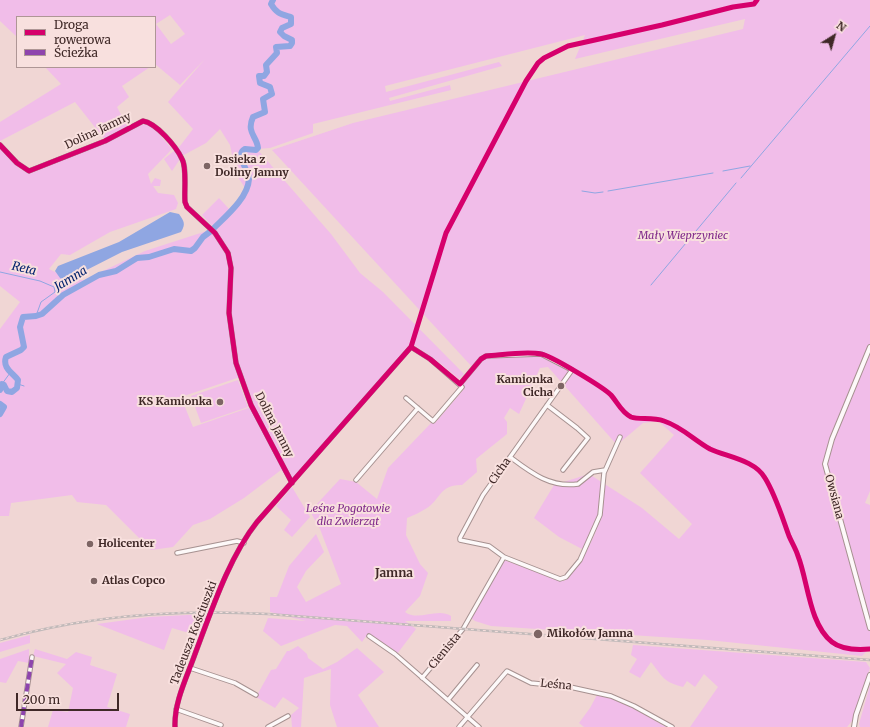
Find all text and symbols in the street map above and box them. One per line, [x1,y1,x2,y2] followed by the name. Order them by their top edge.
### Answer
[16,16,156,68] legend
[814,16,854,56] north arrow
[54,17,111,47] text: Droga rowerowa
[834,18,849,35] text: N
[54,45,98,60] text: Ścieżka
[63,110,133,152] street label: Dolina Jamny
[215,153,289,179] place label: Pasieka z Doliny Jamny
[202,161,212,171] marker: Pasieka z Doliny Jamny
[638,229,728,243] park label: Mały Wieprzyniec
[10,259,38,279] water label: Reta
[52,264,90,294] water label: Jamna
[497,373,553,399] place label: Kamionka Cicha
[556,381,566,391] marker: Kamionka Cicha
[252,390,296,460] street label: Dolina Jamny
[138,395,212,409] place label: KS Kamionka
[215,397,225,407] marker: KS Kamionka
[486,455,514,487] street label: Cicha
[822,473,846,521] street label: Owsiana
[306,502,390,528] park label: Leśne Pogotowie dla Zwierząt
[98,537,155,551] place label: Holicenter
[85,539,95,549] marker: Holicenter
[375,567,413,581] district label: Jamna
[102,574,165,588] place label: Atlas Copco
[89,576,99,586] marker: Atlas Copco
[168,579,220,687] street label: Tadeusza Kościuszki
[547,627,633,641] place label: Mikołów Jamna
[532,628,544,640] marker: Mikołów Jamna
[426,630,464,672] street label: Cienista
[540,677,572,693] street label: Leśna
[18,685,121,711] scale bar
[23,692,60,707] text: 200 m

